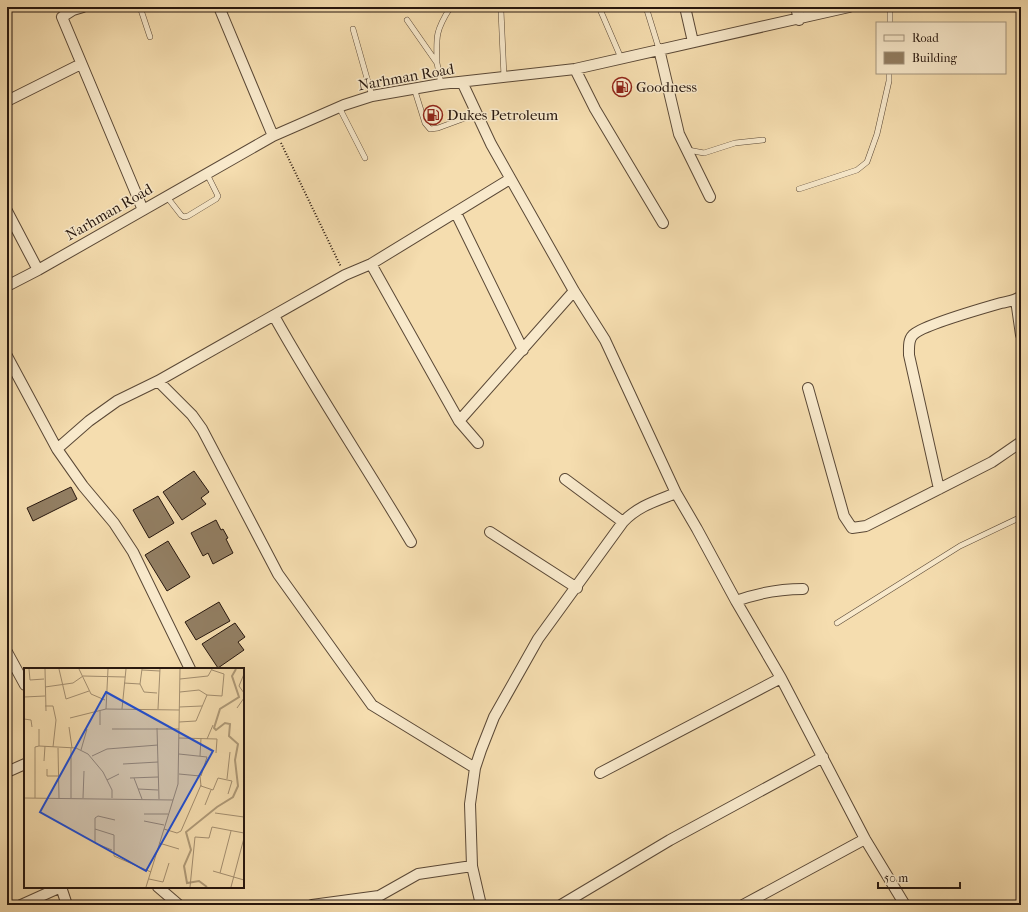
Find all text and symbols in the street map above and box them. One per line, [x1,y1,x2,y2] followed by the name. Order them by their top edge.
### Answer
[876,22,1006,74] legend
[912,31,939,45] text: Road
[912,51,957,65] text: Building
[356,60,456,94] street label: Narhman Road
[611,76,633,98] fuel station icon: Goodness
[636,78,698,96] place label: Goodness
[422,104,444,126] fuel station icon: Dukes Petroleum
[447,106,559,124] place label: Dukes Petroleum
[62,179,156,244] street label: Narhman Road
[24,668,244,888] inset map
[878,864,960,890] scale bar
[884,871,908,885] text: 50 m

